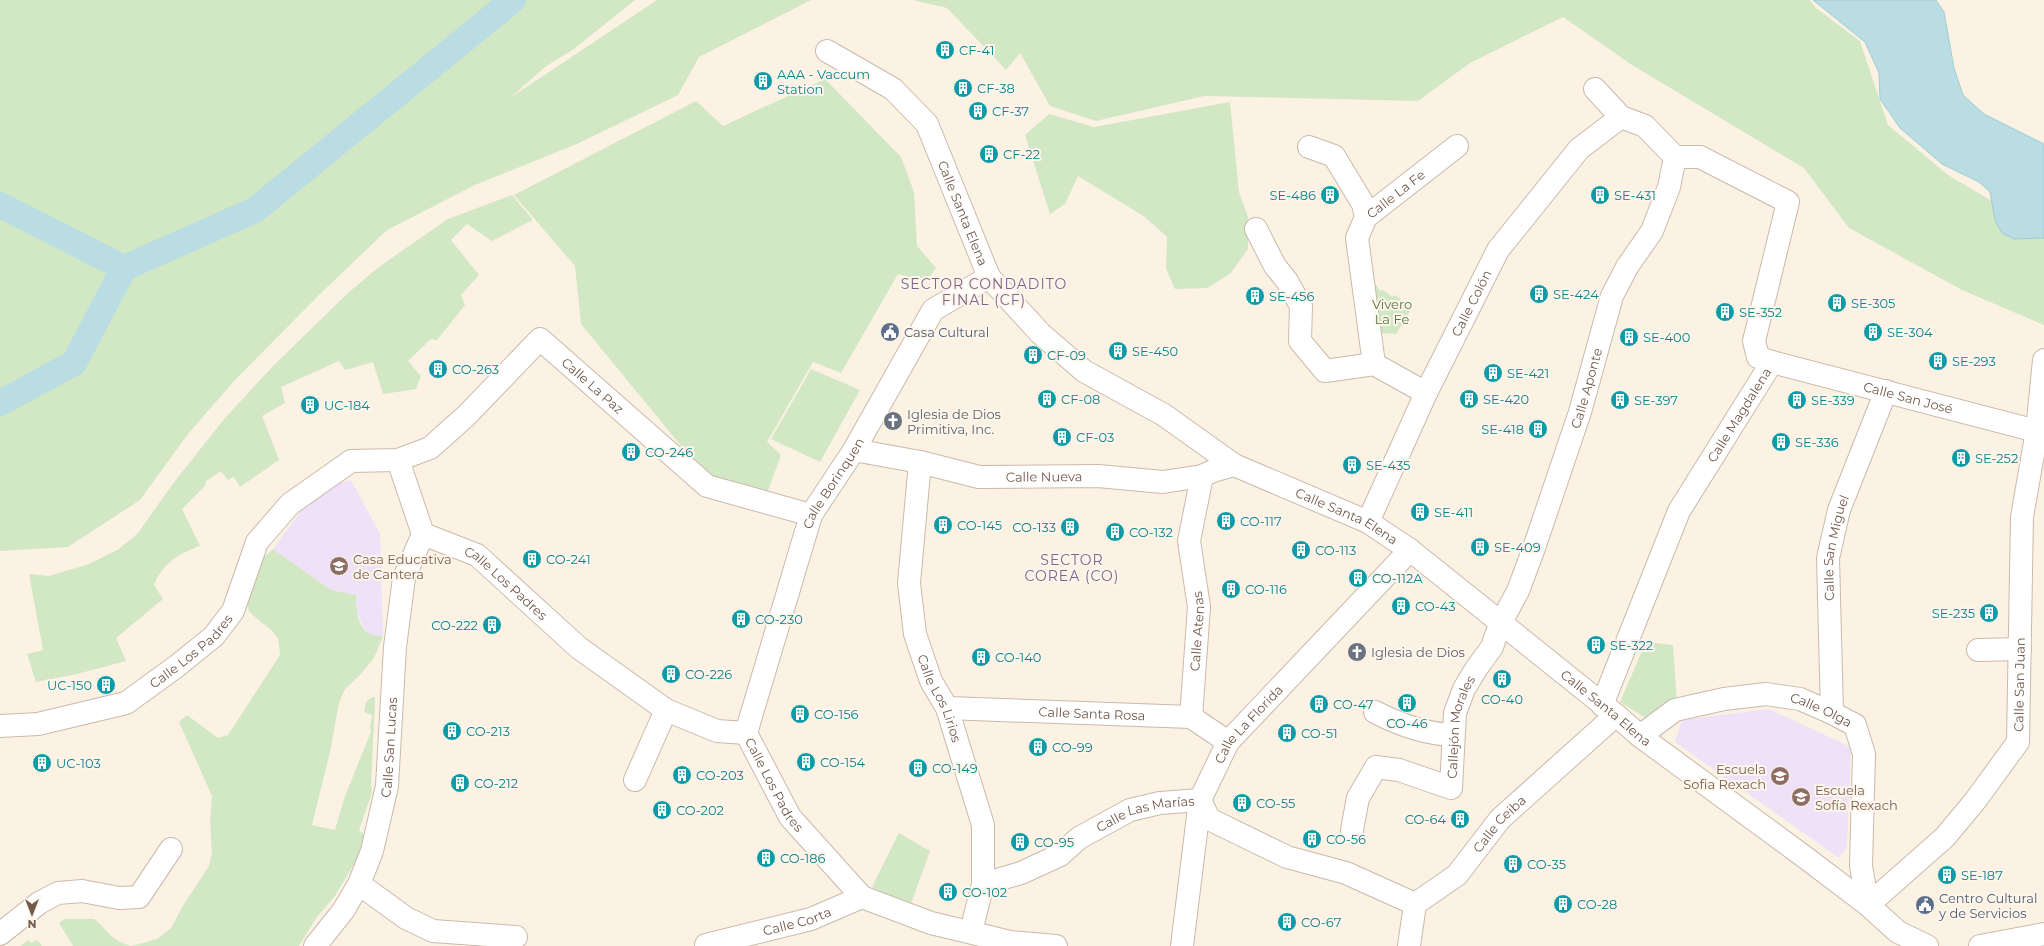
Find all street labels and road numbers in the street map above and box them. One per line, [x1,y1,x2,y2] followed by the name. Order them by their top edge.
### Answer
[935,158,992,268] street label: Calle Santa Elena
[1363,166,1428,222] street label: Calle La Fe
[1448,267,1495,339] street label: Calle Colón
[1567,346,1605,430] street label: Calle Aponte
[558,354,627,417] street label: Calle La Paz
[1703,365,1774,465] street label: Calle Magdalena
[1862,378,1955,417] street label: Calle San José
[799,435,867,531] street label: Calle Borinquen
[1006,468,1082,485] street label: Calle Nueva
[1293,484,1401,548] street label: Calle Santa Elena
[1820,493,1852,601] street label: Calle San Miguel
[462,543,551,623] street label: Calle Los Padres
[1186,590,1207,672] street label: Calle Atenas
[146,611,236,691] street label: Calle Los Padres
[2010,637,2028,732] street label: Calle San Juan
[914,652,965,744] street label: Calle Los Lirios
[1558,666,1654,750] street label: Calle Santa Elena
[1444,672,1478,779] street label: Callejón Morales
[1211,681,1286,766] street label: Calle La Florida
[1789,690,1855,730] street label: Calle Olga
[377,697,400,799] street label: Calle San Lucas
[1038,703,1146,723] street label: Calle Santa Rosa
[742,735,807,835] street label: Calle Los Padres
[1093,792,1195,835] street label: Calle Las Marías
[1469,792,1529,856] street label: Calle Ceiba
[761,903,833,939] street label: Calle Corta

